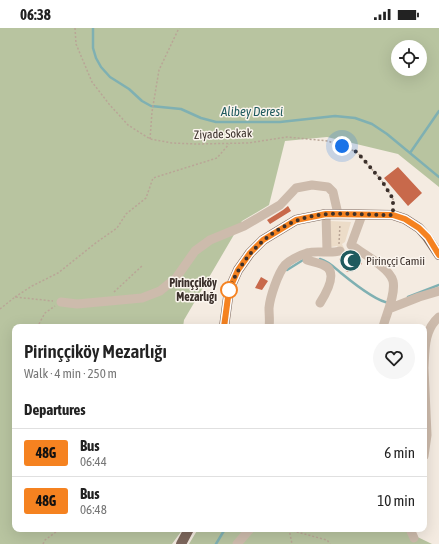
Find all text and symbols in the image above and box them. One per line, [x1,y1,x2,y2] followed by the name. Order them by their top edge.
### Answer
[20,6,51,23] text: 06:38
[391,40,427,76] map controls
[391,40,427,76] button: locate
[220,104,283,119] water label: Alibey Deresi
[194,126,253,142] street label: Ziyade Sokak
[332,136,352,156] your location
[338,248,364,274] mosque icon: Pirinççi Camii
[366,254,425,268] place label: Pirinççi Camii
[169,276,217,304] place label: Pirinççiköy Mezarlığı
[220,281,238,299] marker: Pirinççiköy Mezarlığı
[373,337,415,379] button: heart
[24,340,167,362] text: Pirinççiköy Mezarlığı
[24,366,117,381] text: Walk · 4 min · 250 m
[24,401,86,418] text: Departures
[80,437,100,454] text: Bus
[384,444,415,461] text: 6 min
[36,445,56,461] text: 48G
[80,454,107,469] text: 06:44
[80,485,100,502] text: Bus
[377,492,415,509] text: 10 min
[36,493,56,509] text: 48G
[80,502,107,517] text: 06:48

